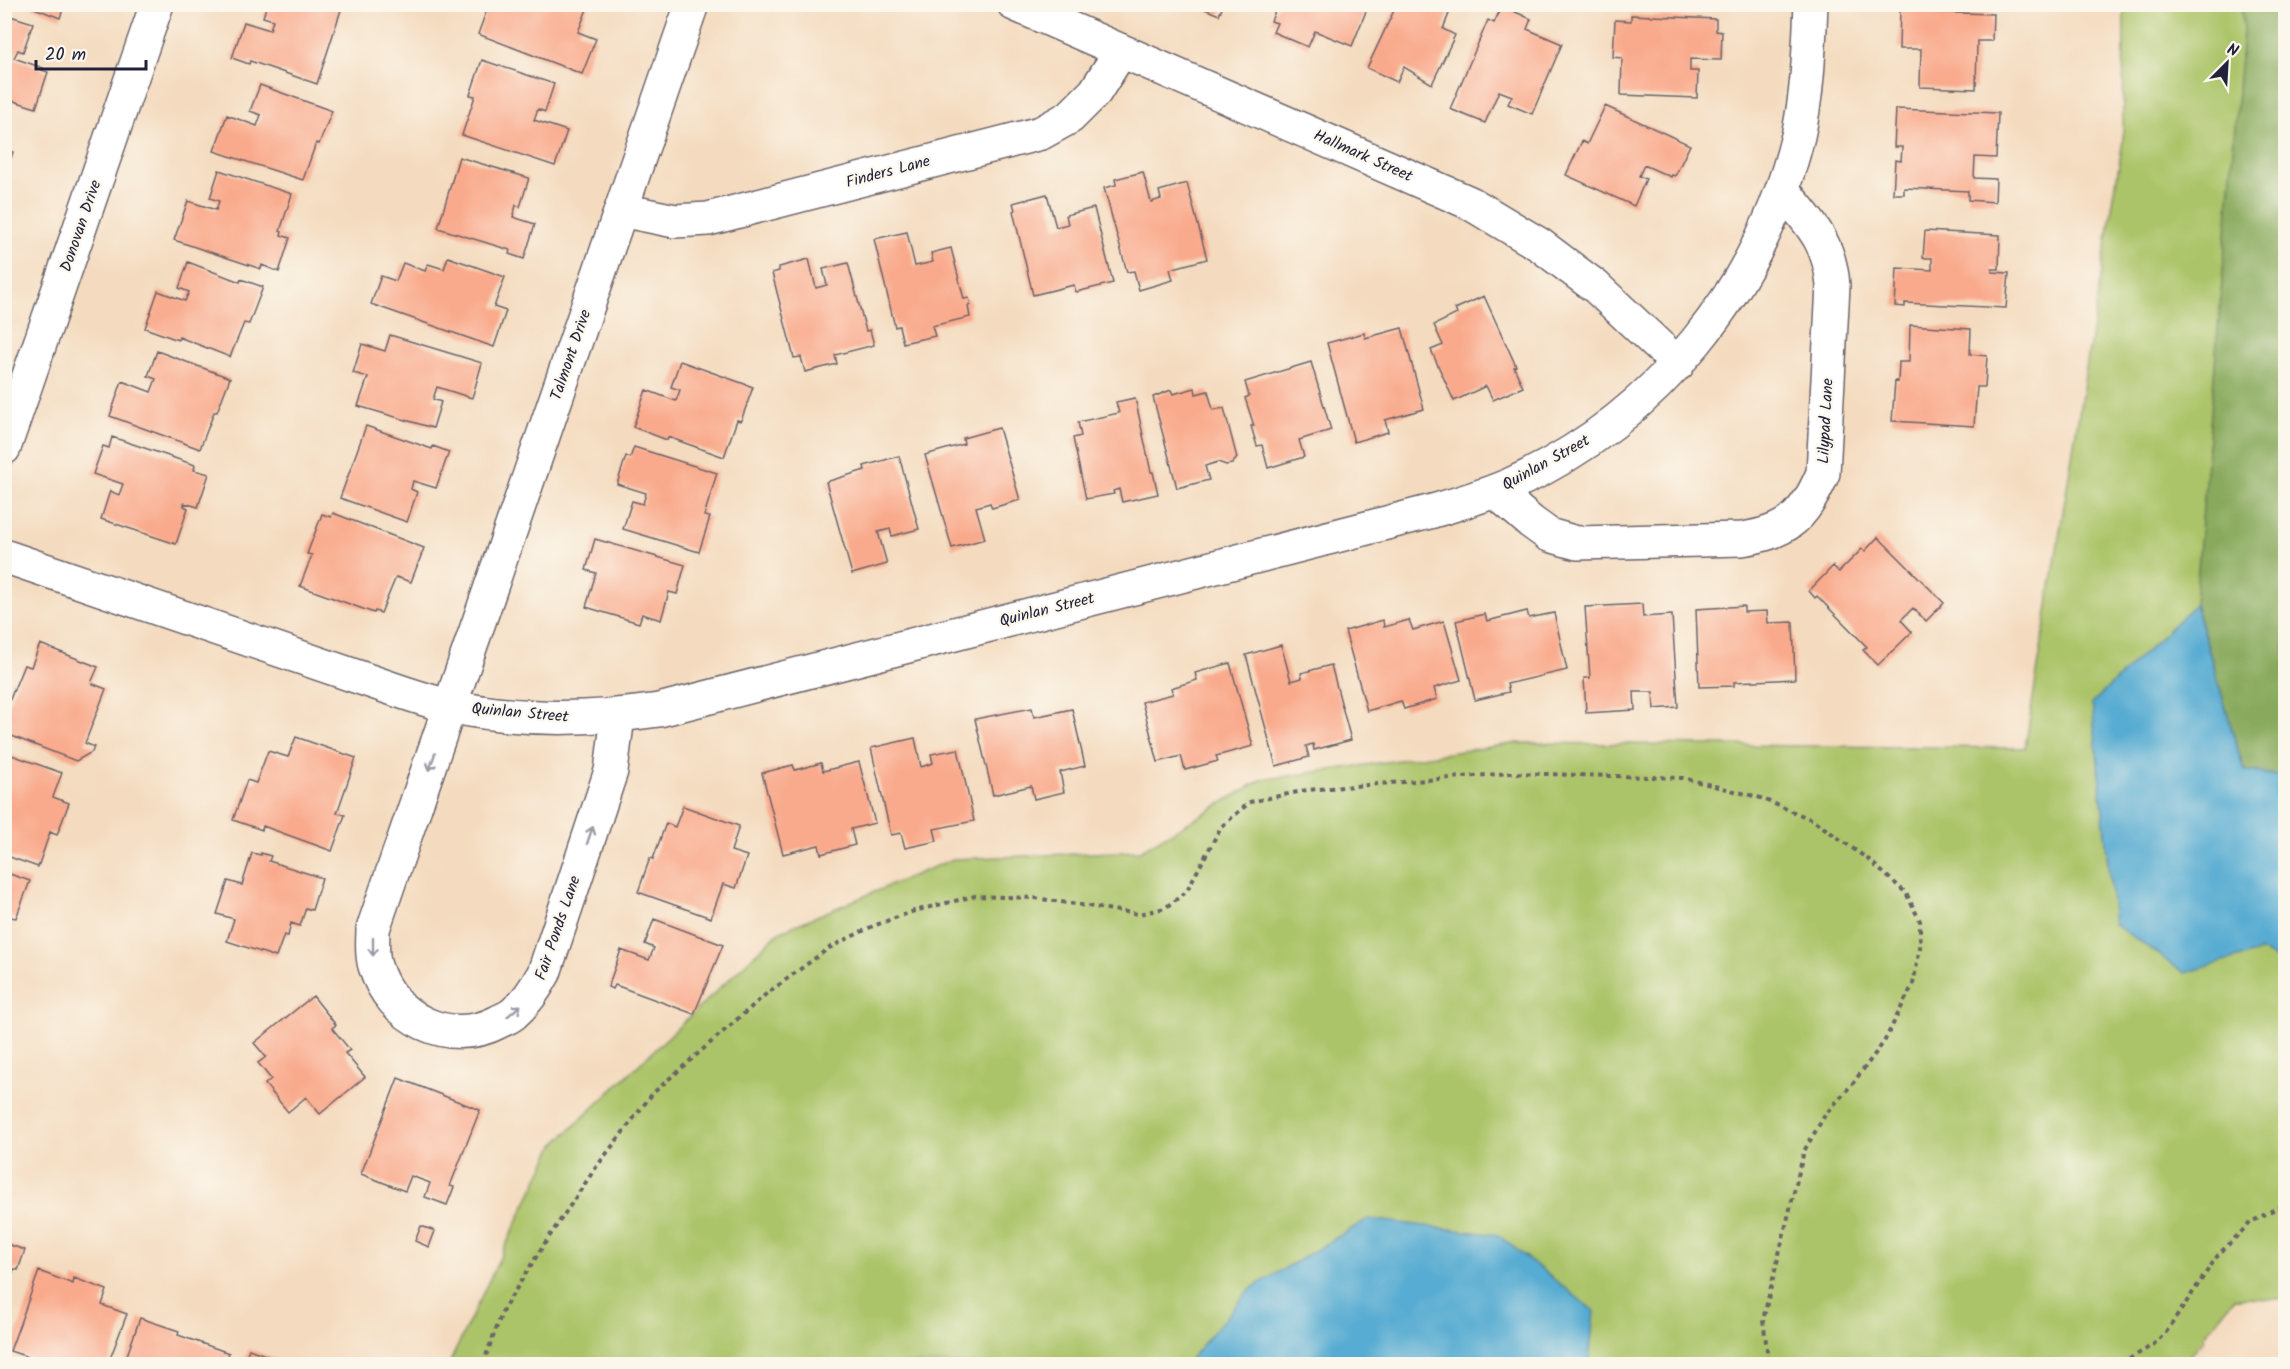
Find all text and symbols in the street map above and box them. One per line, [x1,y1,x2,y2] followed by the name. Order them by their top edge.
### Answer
[36,33,146,71] scale bar
[2197,33,2257,93] north arrow
[2223,37,2242,64] text: N
[45,41,86,70] text: 20 m
[1309,123,1417,189] street label: Hallmark Street
[843,149,933,195] street label: Finders Lane
[54,177,108,275] street label: Donovan Drive
[544,306,598,404] street label: Talmont Drive
[1811,378,1841,464] street label: Lilypad Lane
[1497,428,1595,498] street label: Quinlan Street
[997,586,1098,634] street label: Quinlan Street
[470,696,570,730] street label: Quinlan Street
[425,752,436,770] one-way arrow
[585,826,596,845] one-way arrow
[528,872,588,984] street label: Fair Ponds Lane
[367,936,379,956] one-way arrow
[506,1005,522,1019] one-way arrow

